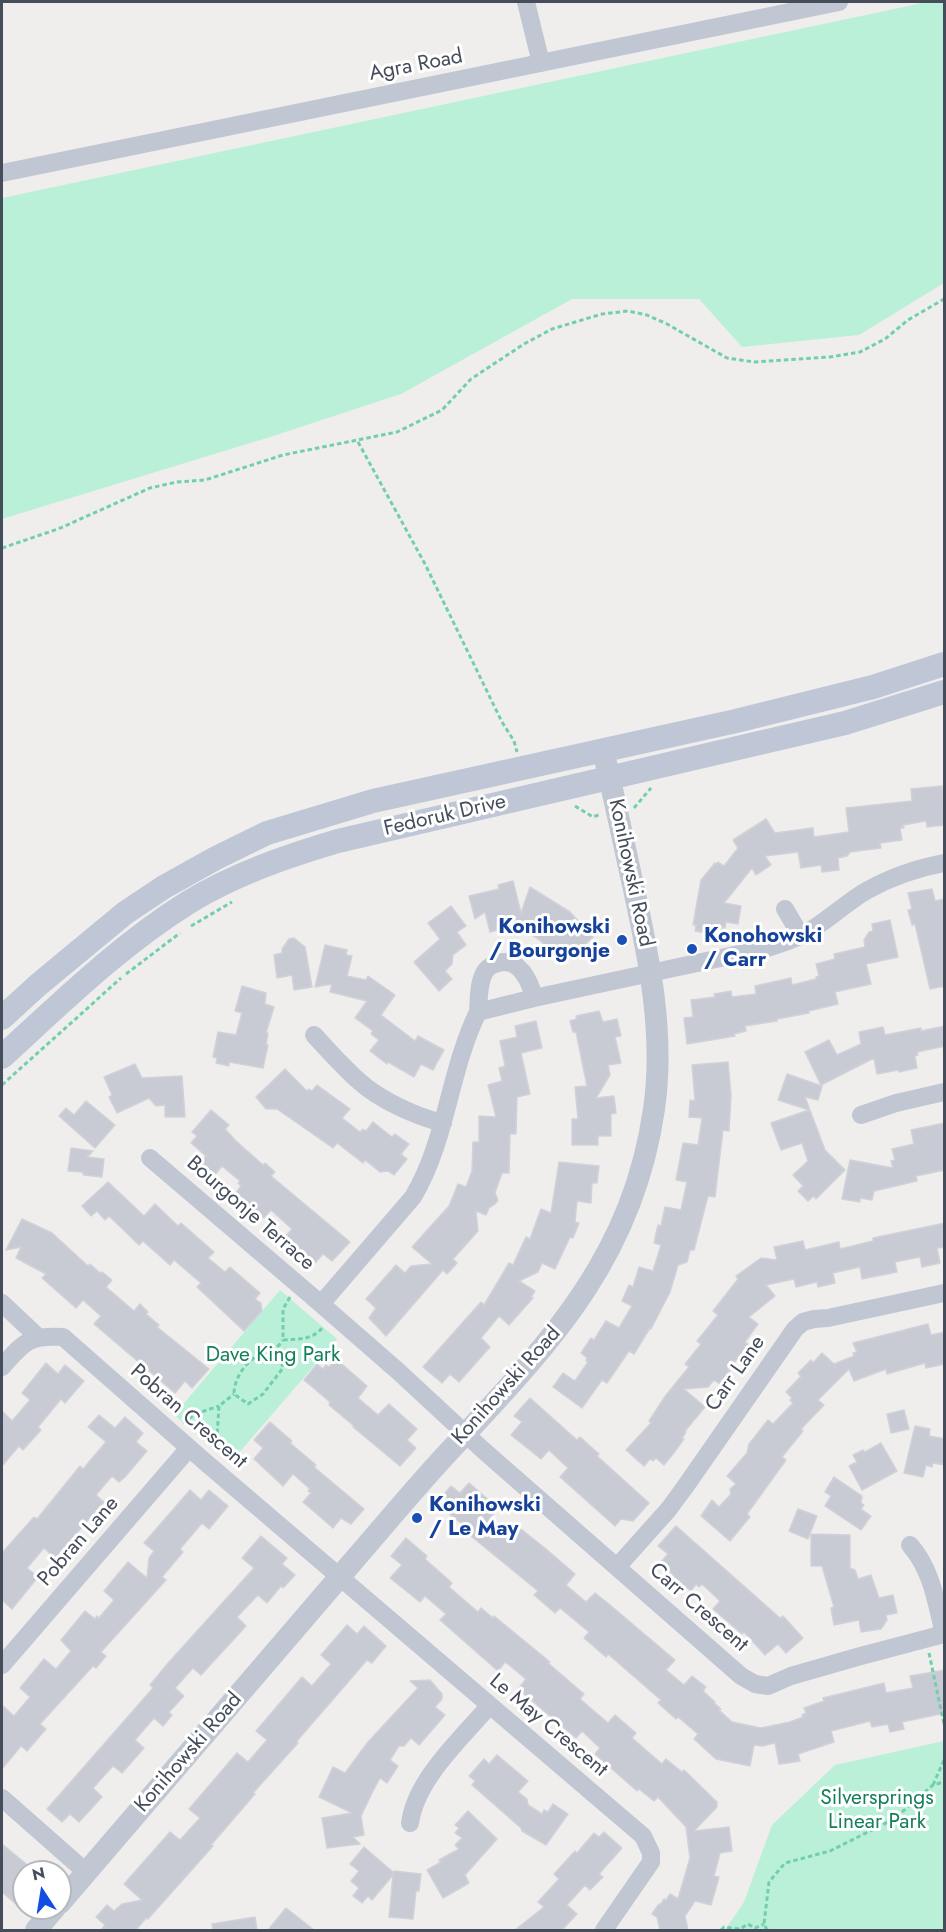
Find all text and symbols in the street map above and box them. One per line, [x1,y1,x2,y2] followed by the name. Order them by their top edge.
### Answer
[367,45,465,87] street label: Agra Road
[381,790,509,842] street label: Fedoruk Drive
[602,797,658,949] street label: Konihowski Road
[489,915,610,965] place label: Konihowski / Bourgonje
[704,924,822,974] place label: Konohowski / Carr
[615,933,629,947] marker: Konihowski / Bourgonje
[685,942,699,956] marker: Konohowski / Carr
[181,1151,319,1277] street label: Bourgonje Terrace
[447,1322,567,1450] street label: Konihowski Road
[701,1331,771,1417] street label: Carr Lane
[206,1343,340,1369] park label: Dave King Park
[124,1359,252,1475] street label: Pobran Crescent
[33,1492,125,1592] street label: Pobran Lane
[429,1493,541,1543] place label: Konihowski / Le May
[410,1511,424,1525] marker: Konihowski / Le May
[643,1558,753,1658] street label: Carr Crescent
[484,1669,612,1783] street label: Le May Crescent
[130,1688,248,1818] street label: Konihowski Road
[820,1786,934,1836] park label: Silversprings Linear Park
[12,1860,72,1920] north arrow
[30,1861,47,1886] text: N

